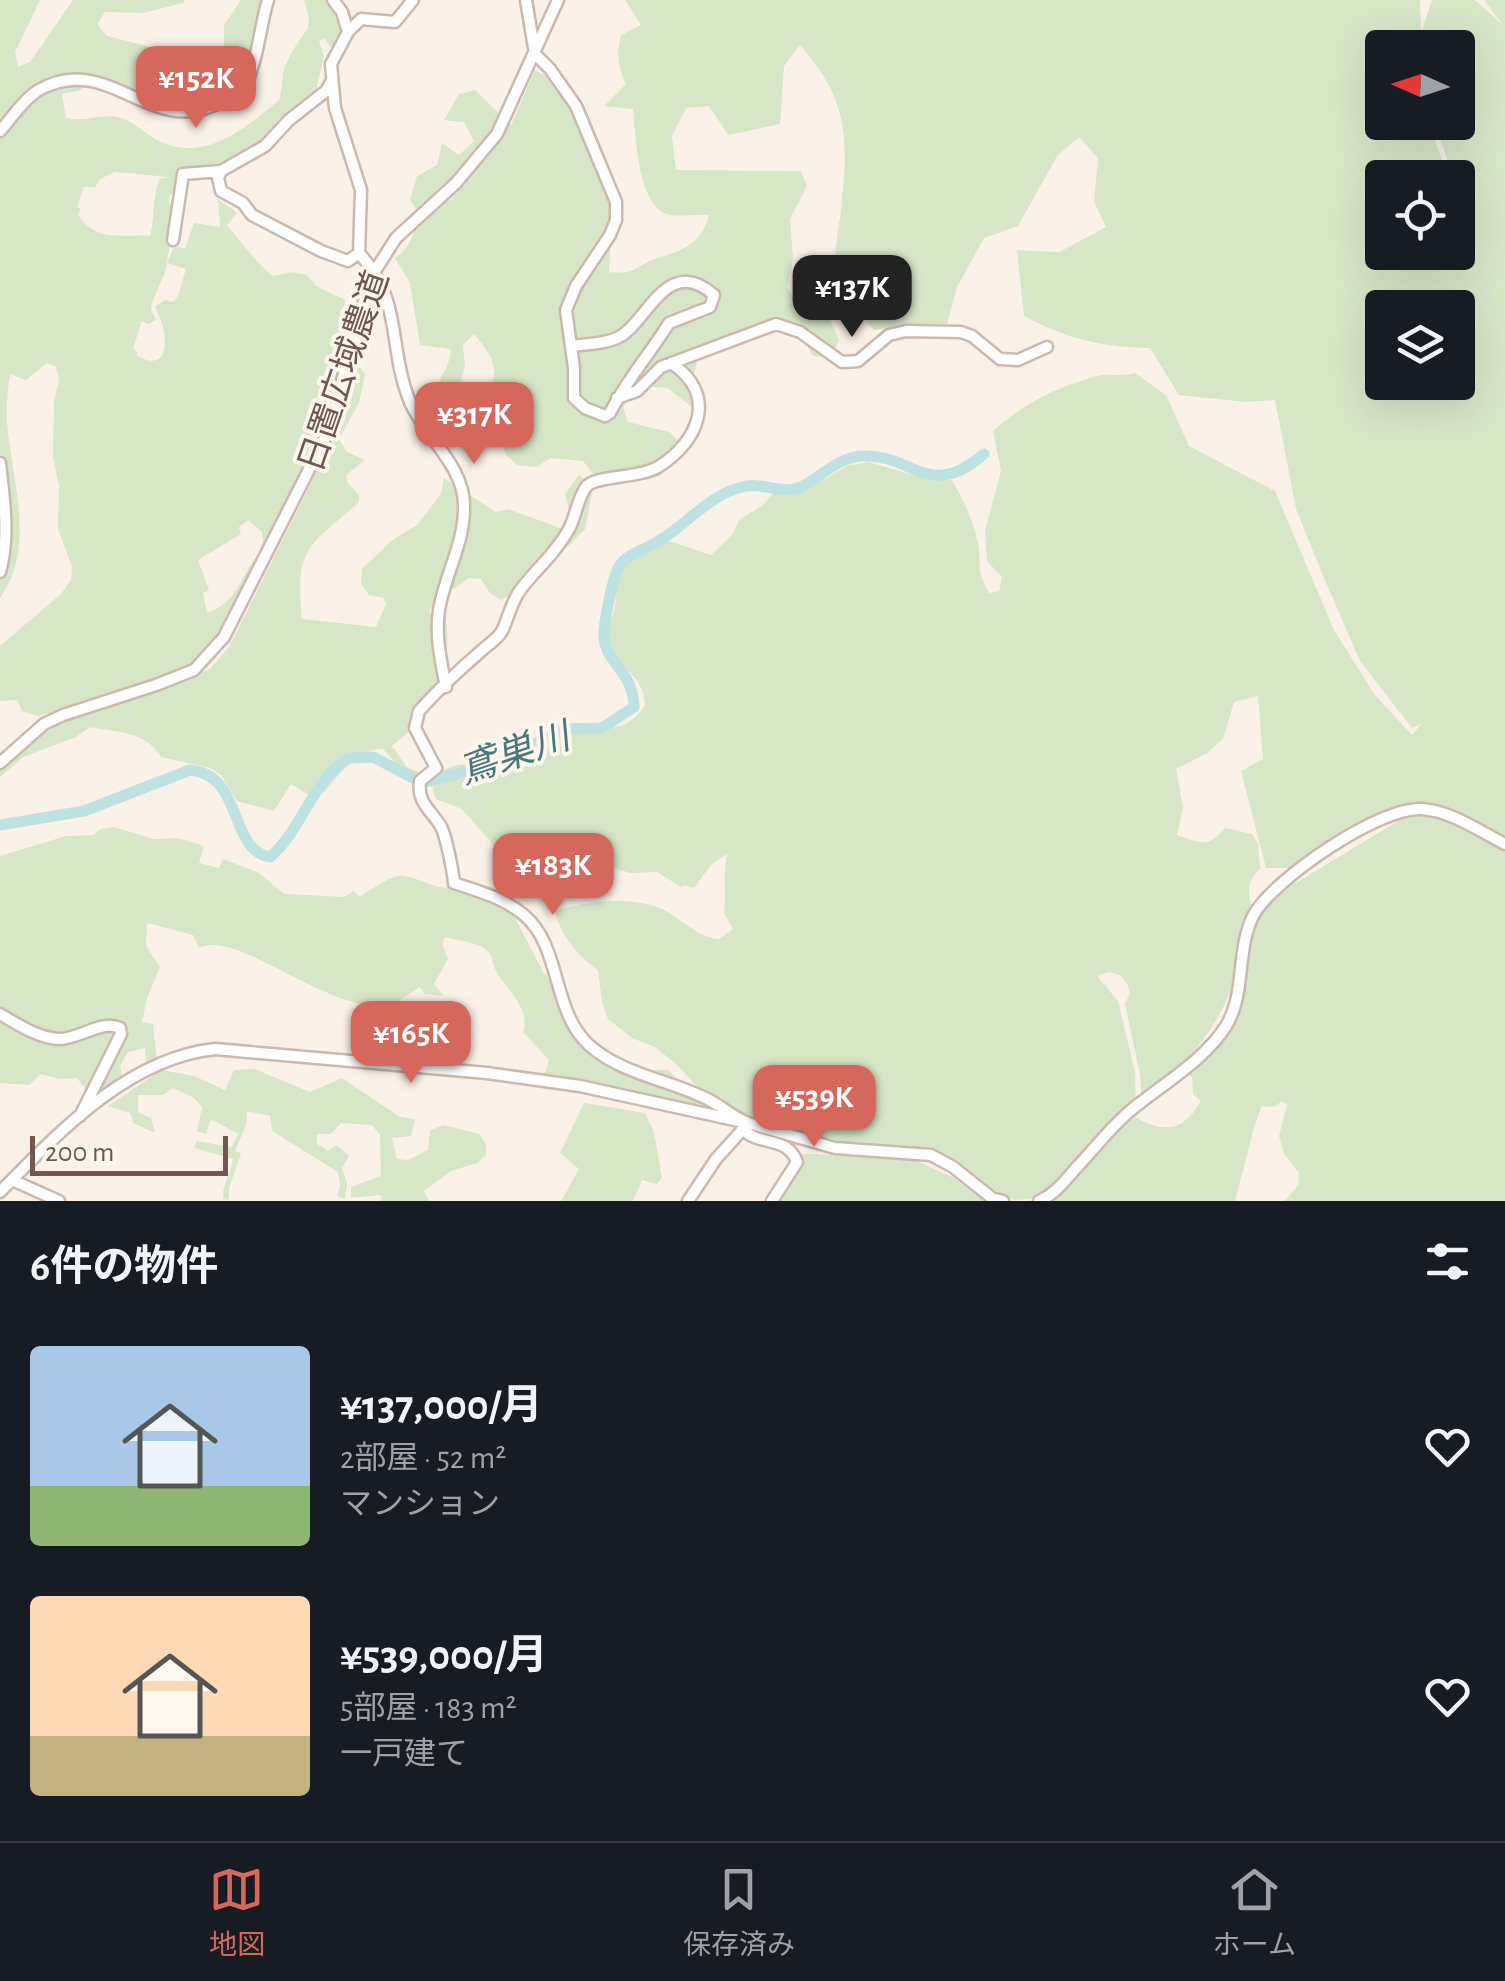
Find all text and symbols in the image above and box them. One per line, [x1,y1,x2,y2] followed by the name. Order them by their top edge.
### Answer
[1365,30,1475,140] north arrow
[1365,30,1475,400] map controls
[126,46,266,131] pin: ¥152K
[158,62,234,94] text: ¥152K
[1365,160,1475,270] button: locate
[782,255,922,340] pin: ¥137K
[292,266,395,476] street label: 日置広域農道
[815,271,889,303] text: ¥137K
[1365,290,1475,400] button: layers
[404,382,544,467] pin: ¥317K
[437,398,511,430] text: ¥317K
[454,714,579,791] water label: 鳶巣川
[483,833,623,918] pin: ¥183K
[515,849,591,881] text: ¥183K
[341,1001,481,1086] pin: ¥165K
[373,1017,449,1049] text: ¥165K
[744,1065,884,1150] pin: ¥539K
[775,1081,853,1113] text: ¥539K
[30,1131,228,1176] scale bar
[45,1139,114,1167] text: 200 m
[1420,1234,1475,1289] icon: filters
[30,1246,218,1288] text: 6件の物件
[340,1385,543,1427] text: ¥137,000/月
[110,1386,230,1506] icon: home
[1420,1419,1475,1474] icon: heart
[340,1442,506,1474] text: 2部屋 · 52 m²
[340,1488,500,1520] text: マンション
[340,1635,548,1677] text: ¥539,000/月
[110,1636,230,1756] icon: home
[1420,1669,1475,1724] icon: heart
[340,1692,517,1724] text: 5部屋 · 183 m²
[340,1738,468,1770] text: 一戸建て
[209,1862,265,1963] tab: 地図
[683,1862,795,1963] tab: 保存済み
[1213,1862,1296,1963] tab: ホーム

